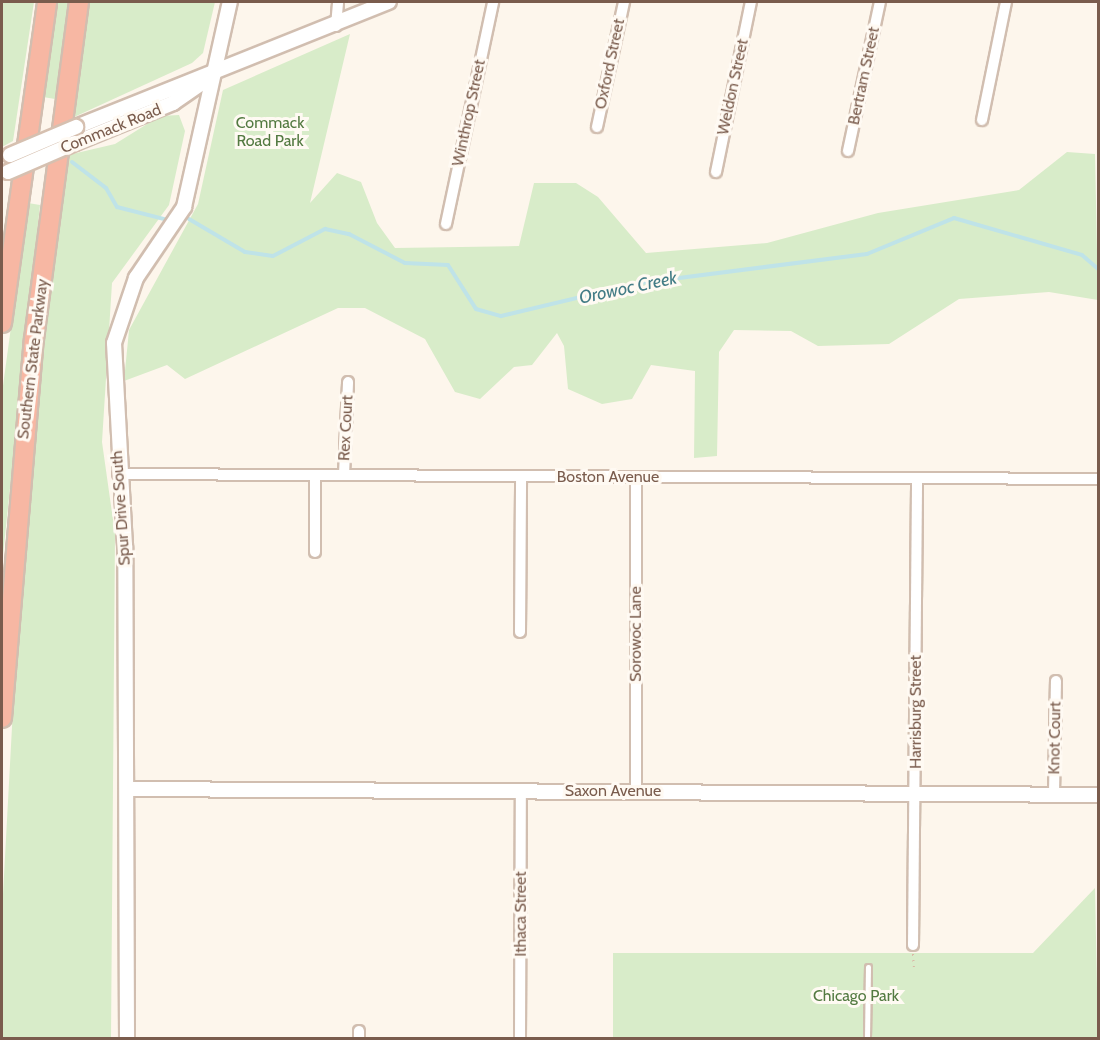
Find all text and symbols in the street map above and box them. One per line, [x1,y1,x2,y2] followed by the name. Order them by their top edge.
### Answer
[591,17,629,111] street label: Oxford Street
[844,25,884,127] street label: Bertram Street
[713,37,753,137] street label: Weldon Street
[448,58,490,168] street label: Winthrop Street
[58,100,164,158] street label: Commack Road
[236,113,304,151] park label: Commack Road Park
[577,267,679,309] water label: Orowoc Creek
[14,278,52,440] street label: Southern State Parkway
[335,395,357,461] street label: Rex Court
[107,450,135,566] street label: Spur Drive South
[557,467,659,487] street label: Boston Avenue
[626,586,646,682] street label: Sorowoc Lane
[906,655,926,769] street label: Harrisburg Street
[1045,701,1065,775] street label: Knot Court
[565,781,661,801] street label: Saxon Avenue
[511,871,531,957] street label: Ithaca Street
[813,986,899,1006] park label: Chicago Park

